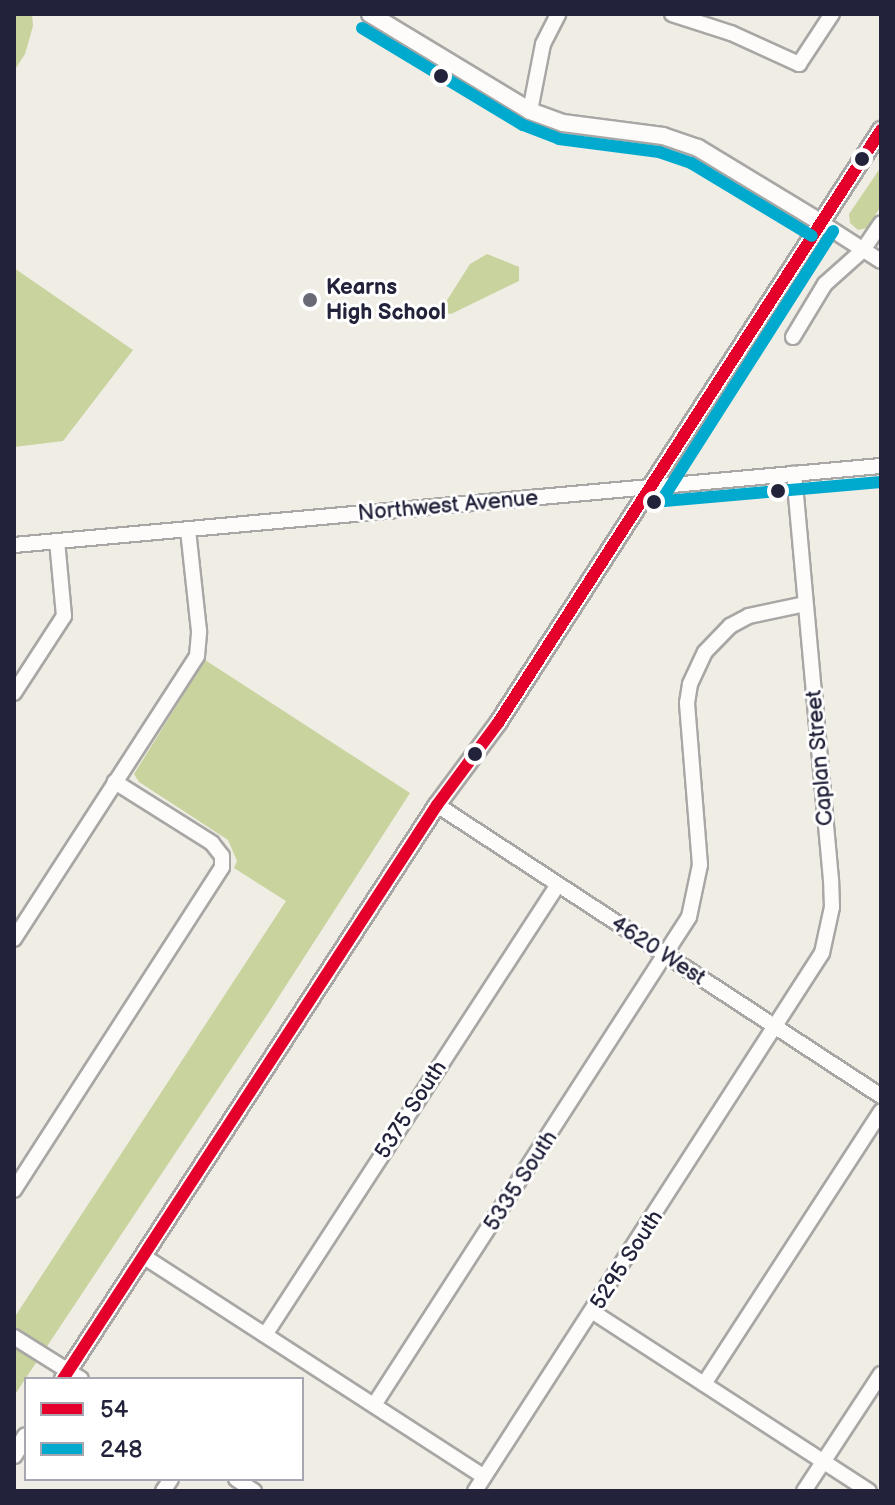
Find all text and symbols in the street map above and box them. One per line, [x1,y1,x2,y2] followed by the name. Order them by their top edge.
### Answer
[433,68,449,84] unlabelled marker
[854,151,870,167] unlabelled marker
[326,274,446,326] place label: Kearns High School
[301,291,319,309] marker: Kearns High School
[770,483,786,499] unlabelled marker
[357,485,539,527] street label: Northwest Avenue
[646,494,662,510] unlabelled marker
[801,689,839,827] street label: Caplan Street
[467,746,483,762] unlabelled marker
[605,910,711,992] street label: 4620 West
[369,1056,453,1164] street label: 5375 South
[479,1126,563,1236] street label: 5335 South
[585,1205,669,1315] street label: 5295 South
[24,1377,304,1481] legend
[100,1395,128,1424] text: 54
[100,1435,142,1464] text: 248

